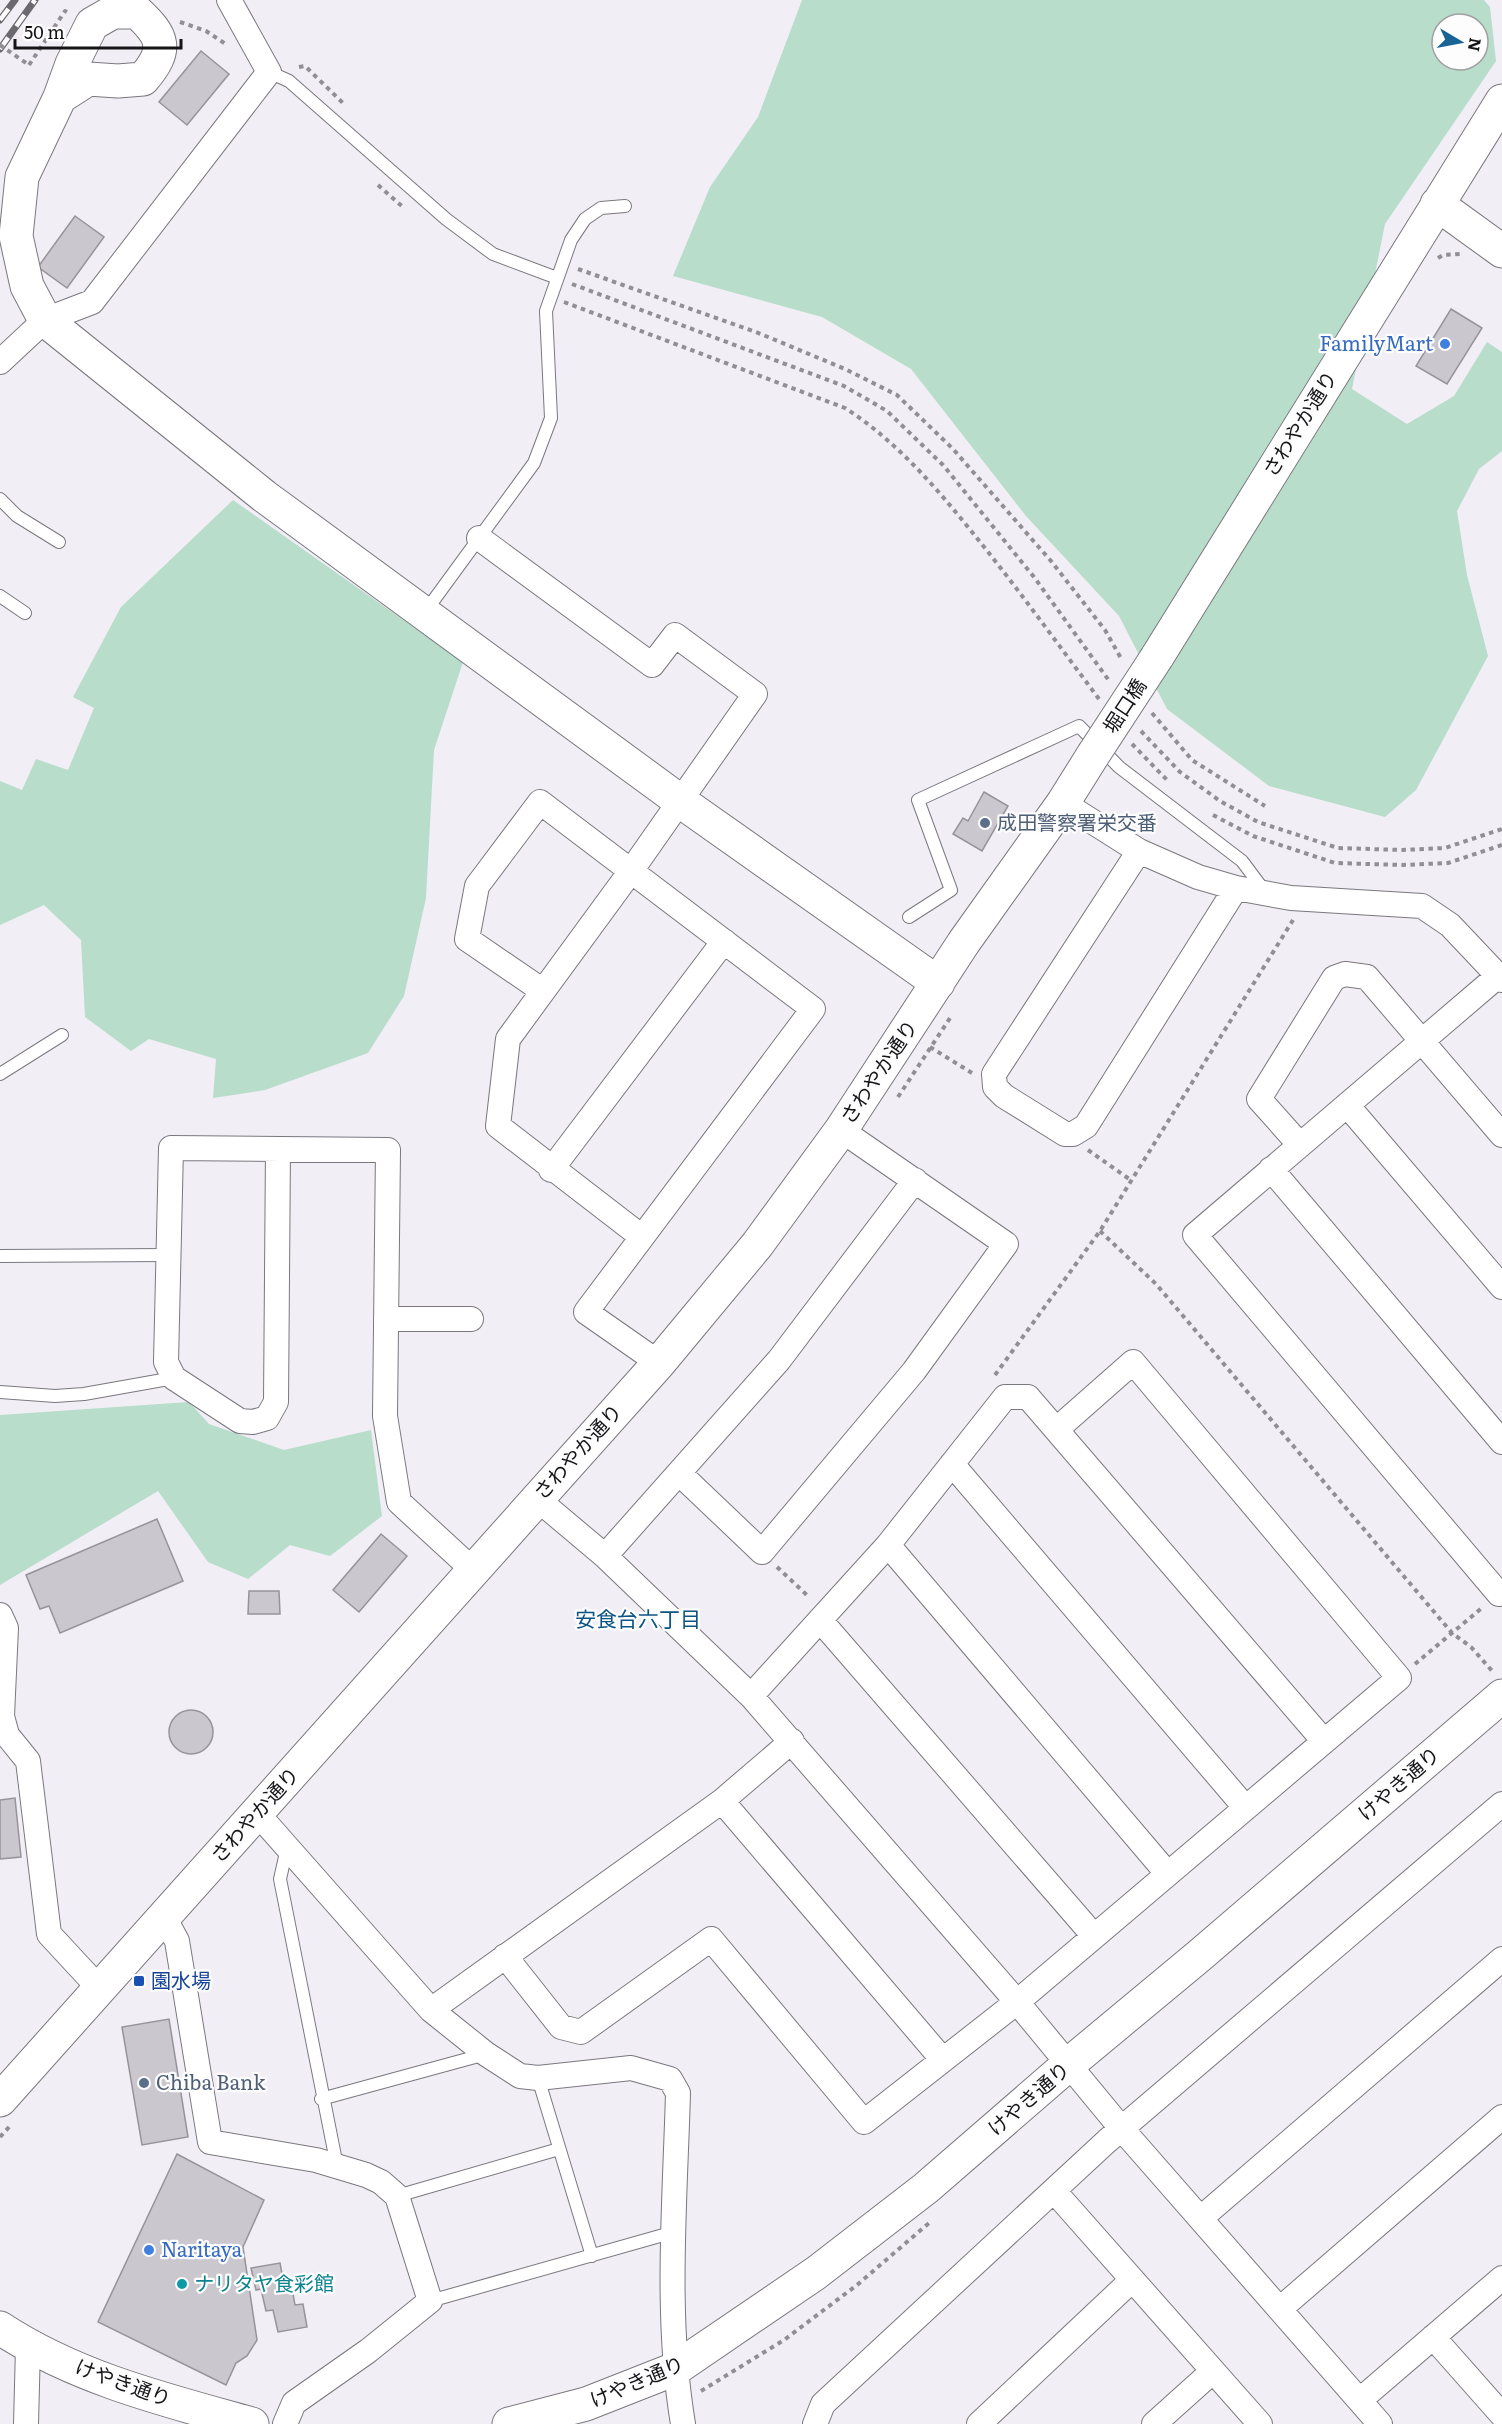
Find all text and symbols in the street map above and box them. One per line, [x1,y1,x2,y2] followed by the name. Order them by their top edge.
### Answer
[15,12,182,50] scale bar
[1430,12,1490,72] north arrow
[24,18,65,45] text: 50 m
[1463,36,1489,53] text: N
[1320,327,1433,357] place label: FamilyMart
[1438,337,1452,351] marker: FamilyMart
[1254,364,1343,482] street label: さわやか通り
[1094,672,1152,738] street label: 堀口橋
[997,806,1157,836] place label: 成田警察署栄交番
[978,816,992,830] marker: 成田警察署栄交番
[831,1013,923,1129] street label: さわやか通り
[525,1396,628,1505] street label: さわやか通り
[575,1602,701,1633] district label: 安食台六丁目
[1350,1738,1445,1827] street label: けやき通り
[202,1759,305,1868] street label: さわやか通り
[151,1964,211,1994] place label: 園水場
[132,1974,146,1988] marker: 園水場
[980,2053,1075,2142] street label: けやき通り
[156,2066,266,2096] place label: Chiba Bank
[137,2076,151,2090] marker: Chiba Bank
[161,2233,243,2263] place label: Naritaya
[142,2243,156,2257] marker: Naritaya
[194,2267,334,2297] place label: ナリタヤ食彩館
[175,2277,189,2291] marker: ナリタヤ食彩館
[584,2347,688,2414] street label: けやき通り
[72,2350,176,2412] street label: けやき通り

